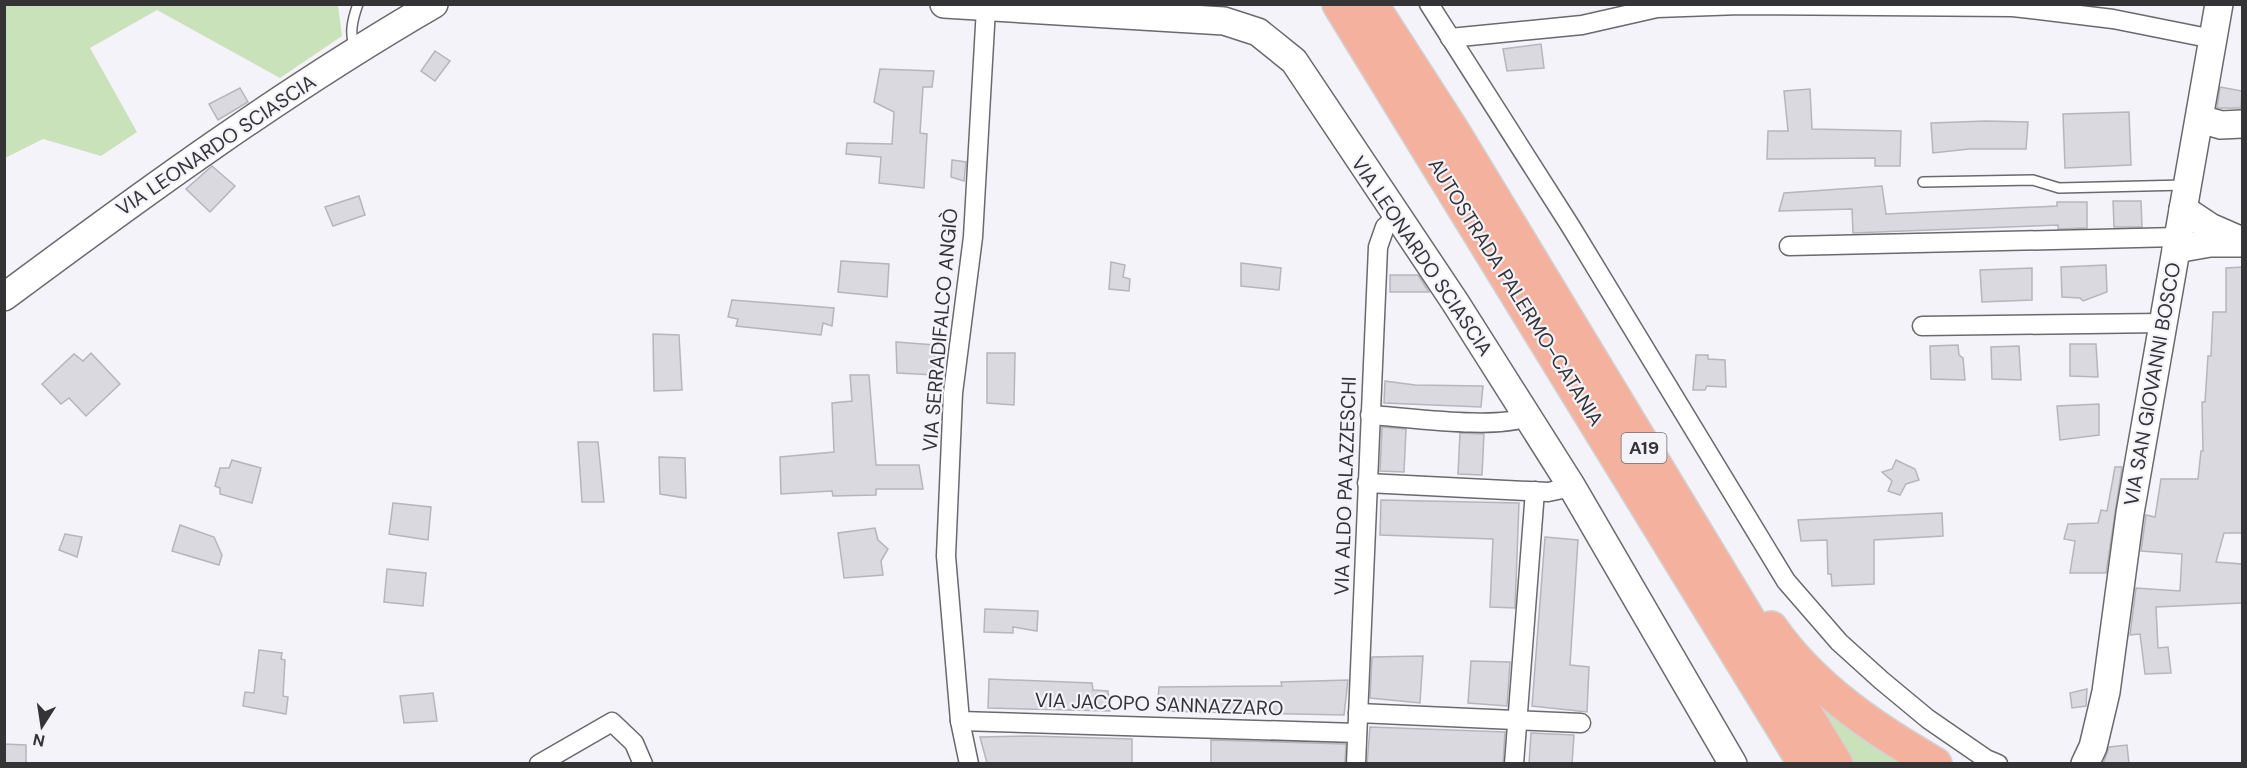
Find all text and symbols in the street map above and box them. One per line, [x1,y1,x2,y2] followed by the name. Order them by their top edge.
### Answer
[111,68,321,222] street label: VIA LEONARDO SCIASCIA
[1345,151,1499,361] street label: VIA LEONARDO SCIASCIA
[1423,153,1609,431] street label: AUTOSTRADA PALERMO-CATANIA
[916,207,964,453] street label: VIA SERRADIFALCO ANGIÒ
[2118,260,2186,508] street label: VIA SAN GIOVANNI BOSCO
[1328,376,1362,596] street label: VIA ALDO PALAZZESCHI
[1622,433,1666,463] road number: A19
[1034,687,1284,721] street label: VIA JACOPO SANNAZZARO
[12,696,72,756] north arrow
[31,729,47,752] text: N

